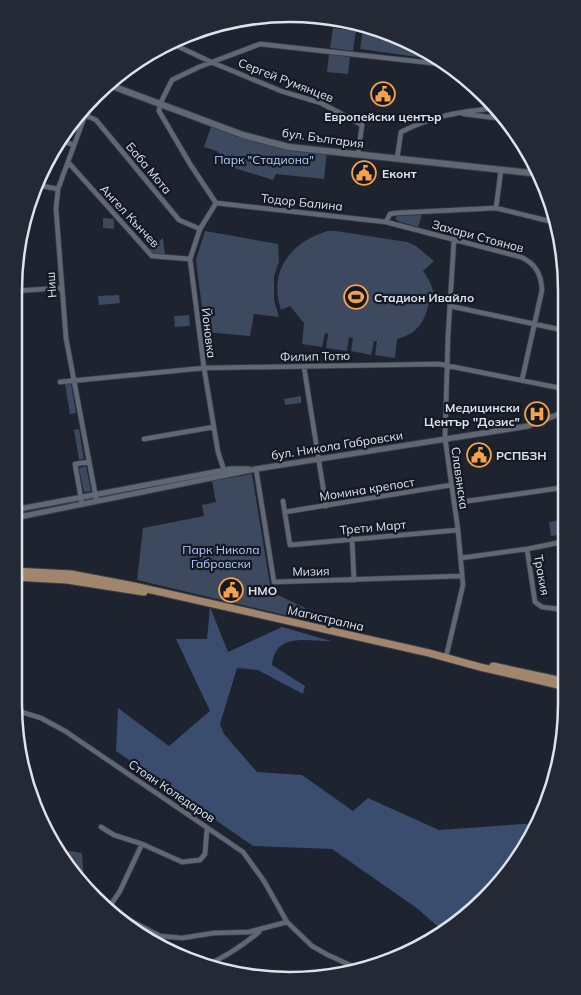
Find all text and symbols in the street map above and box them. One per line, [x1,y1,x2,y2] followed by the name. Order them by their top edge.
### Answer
[236,55,336,105] street label: Сергей Румянцев
[370,81,396,107] public building icon: Европейски център
[324,109,442,124] place label: Европейски център
[281,125,365,151] street label: бул. България
[123,139,175,197] street label: Баба Мота
[214,152,314,167] park label: Парк "Стадиона"
[351,160,377,186] public building icon: Еконт
[382,166,417,181] place label: Еконт
[97,181,163,251] street label: Ангел Кънчев
[260,190,344,214] street label: Тодор Балина
[430,217,526,256] street label: Захари Стоянов
[42,271,60,299] street label: Ниш
[343,284,369,310] sports icon: Стадион Ивайло
[374,290,474,305] place label: Стадион Ивайло
[198,307,220,359] street label: Йоновка
[280,348,350,364] street label: Филип Тотю
[424,400,520,429] place label: Медицински Център "Дозис"
[524,401,550,427] hospital icon: Медицински Център "Дозис"
[270,427,404,463] street label: бул. Никола Габровски
[466,442,492,468] public building icon: РСПБЗН
[448,446,472,510] street label: Славянска
[496,448,547,463] place label: РСПБЗН
[318,474,416,504] street label: Момина крепост
[339,517,407,537] street label: Трети Март
[182,542,260,571] park label: Парк Никола Габровски
[531,553,553,597] street label: Тракия
[292,563,330,579] street label: Мизия
[218,577,244,603] public building icon: HMO
[248,583,277,598] place label: HMO
[286,602,366,634] street label: Магистрална
[126,756,219,826] street label: Стоян Коледаров

